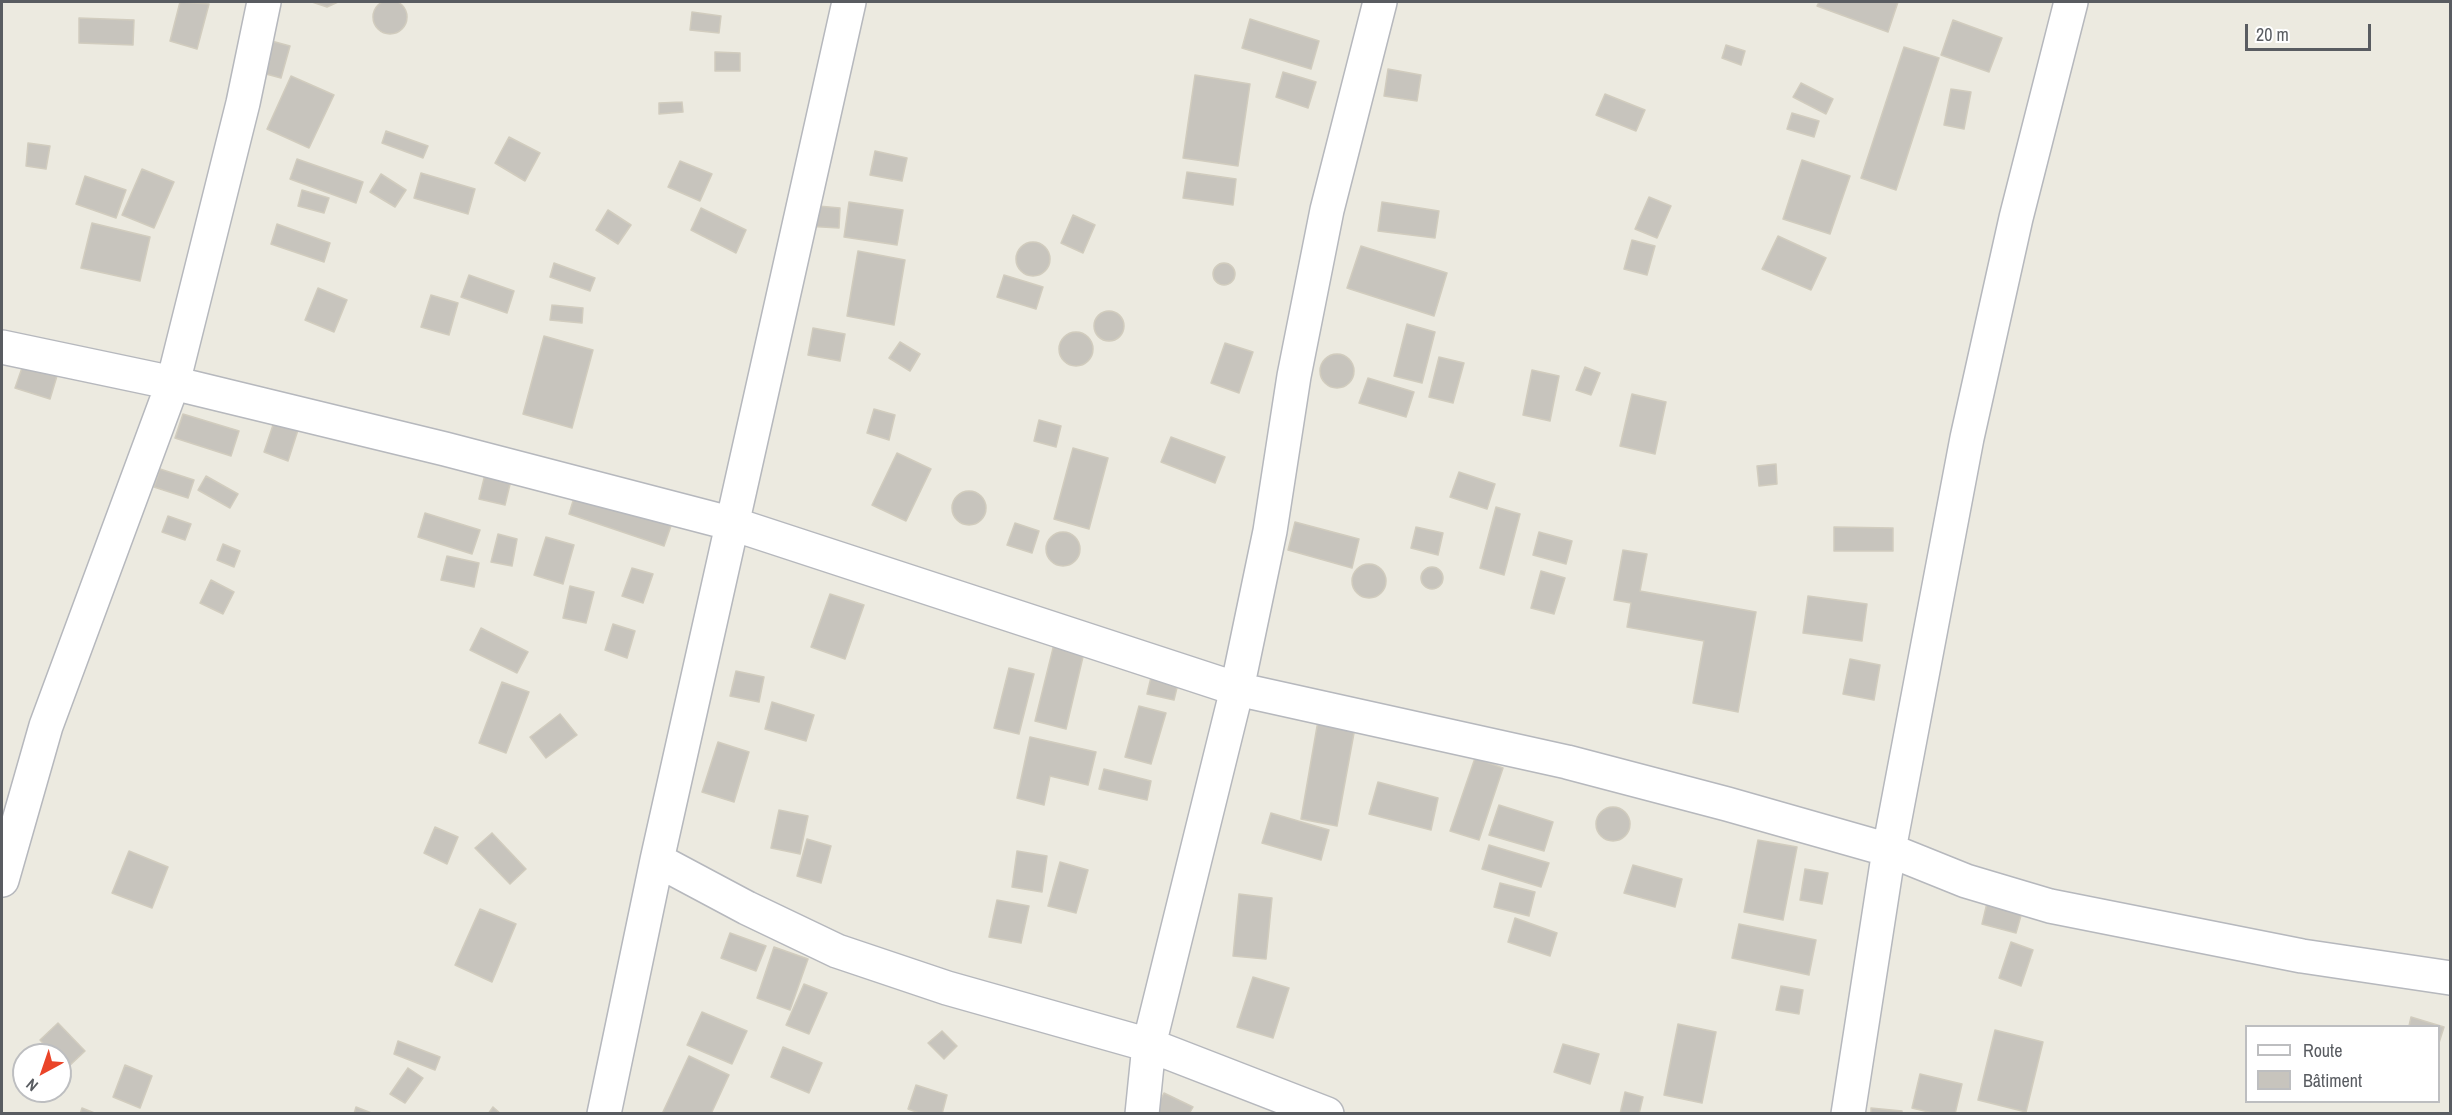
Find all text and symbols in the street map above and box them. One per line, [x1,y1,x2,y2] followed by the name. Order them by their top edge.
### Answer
[2248,12,2374,50] scale bar
[2256,22,2289,47] text: 20 m
[2245,1025,2440,1103] legend
[2303,1038,2342,1063] text: Route
[12,1043,72,1103] north arrow
[2303,1068,2362,1093] text: Bâtiment
[21,1074,42,1097] text: N

